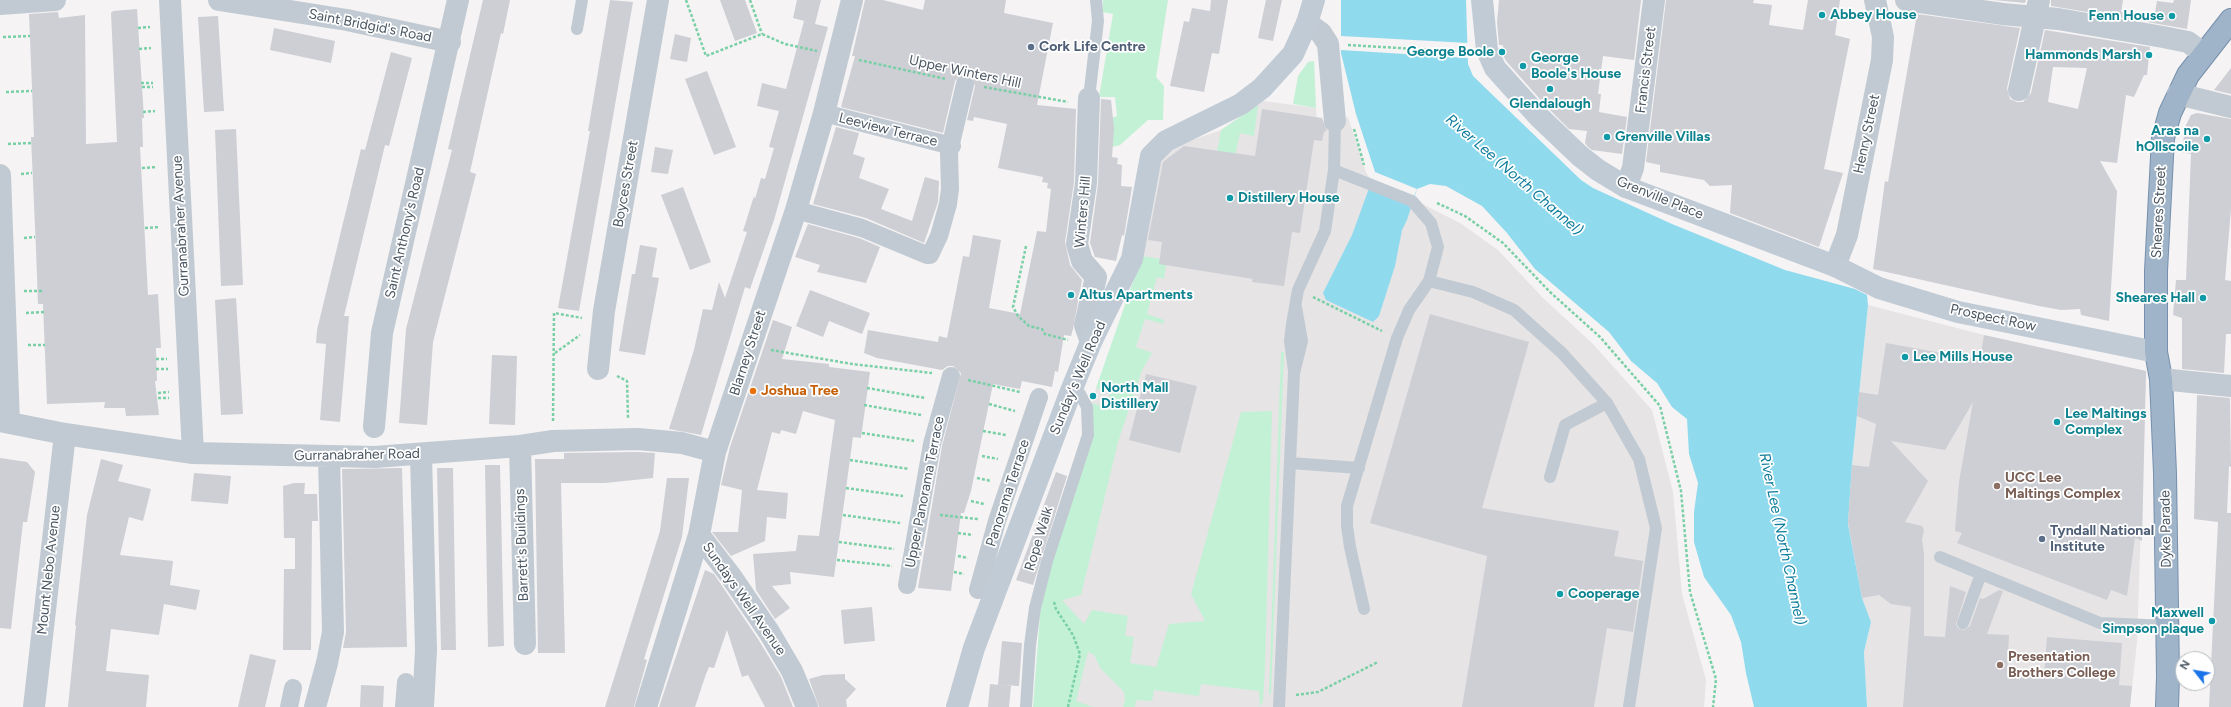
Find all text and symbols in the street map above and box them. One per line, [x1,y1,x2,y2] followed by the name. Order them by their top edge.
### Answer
[307,6,433,46] street label: Saint Bridgid's Road
[1830,7,1916,23] place label: Abbey House
[2088,8,2164,24] place label: Fenn House
[1817,10,1827,20] marker: Abbey House
[2167,11,2177,21] marker: Fenn House
[1632,26,1660,114] street label: Francis Street
[1039,39,1146,55] place label: Cork Life Centre
[1026,42,1036,52] marker: Cork Life Centre
[1407,44,1494,60] place label: George Boole
[1497,47,1507,57] marker: George Boole
[2025,47,2141,63] place label: Hammonds Marsh
[1531,50,1621,82] place label: George Boole's House
[2144,50,2154,60] marker: Hammonds Marsh
[907,52,1023,92] street label: Upper Winters Hill
[1518,61,1528,71] marker: George Boole's House
[1545,84,1555,94] marker: Glendalough
[1850,93,1884,175] street label: Henry Street
[1509,96,1591,112] place label: Glendalough
[837,110,939,150] street label: Leeview Terrace
[1442,111,1586,239] water label: River Lee (North Channel)
[2136,123,2199,156] place label: Aras na hOllscoile
[1615,129,1710,145] place label: Grenville Villas
[1602,132,1612,142] marker: Grenville Villas
[2202,134,2212,144] marker: Aras na hOllscoile
[610,139,642,229] street label: Boyces Street
[169,155,193,297] street label: Gurranabraher Avenue
[2148,165,2170,259] street label: Sheares Street
[382,166,428,300] street label: Saint Anthony's Road
[1614,173,1706,223] street label: Grenville Place
[1071,175,1095,249] street label: Winters Hill
[1238,190,1339,206] place label: Distillery House
[1225,193,1235,203] marker: Distillery House
[1079,287,1193,303] place label: Altus Apartments
[1066,290,1076,300] marker: Altus Apartments
[2116,290,2195,306] place label: Sheares Hall
[2198,293,2208,303] marker: Sheares Hall
[1949,301,2037,335] street label: Prospect Row
[726,308,770,398] street label: Blarney Street
[1046,319,1110,437] street label: Sunday's Well Road
[1913,349,2013,365] place label: Lee Mills House
[1900,352,1910,362] marker: Lee Mills House
[1101,380,1169,412] place label: North Mall Distillery
[761,383,839,399] place label: Joshua Tree
[748,386,758,396] marker: Joshua Tree
[1088,391,1098,401] marker: North Mall Distillery
[2065,406,2146,438] place label: Lee Maltings Complex
[902,415,948,569] street label: Upper Panorama Terrace
[2052,417,2062,427] marker: Lee Maltings Complex
[983,437,1033,549] street label: Panorama Terrace
[294,446,420,464] street label: Gurranabraher Road
[1755,451,1809,627] water label: River Lee (North Channel)
[2005,470,2121,502] place label: UCC Lee Maltings Complex
[1992,481,2002,491] marker: UCC Lee Maltings Complex
[512,488,532,602] street label: Barrett's Buildings
[2157,490,2175,568] street label: Dyke Parade
[34,505,64,635] street label: Mount Nebo Avenue
[1021,505,1057,573] street label: Rope Walk
[2050,523,2154,556] place label: Tyndall National Institute
[2037,534,2047,544] marker: Tyndall National Institute
[699,539,789,659] street label: Sundays Well Avenue
[1568,586,1640,602] place label: Cooperage
[1555,589,1565,599] marker: Cooperage
[2102,605,2204,638] place label: Maxwell Simpson plaque
[2207,616,2217,626] marker: Maxwell Simpson plaque
[2008,649,2116,682] place label: Presentation Brothers College
[2175,651,2215,691] north arrow
[2177,658,2193,672] text: N
[1995,660,2005,670] marker: Presentation Brothers College

